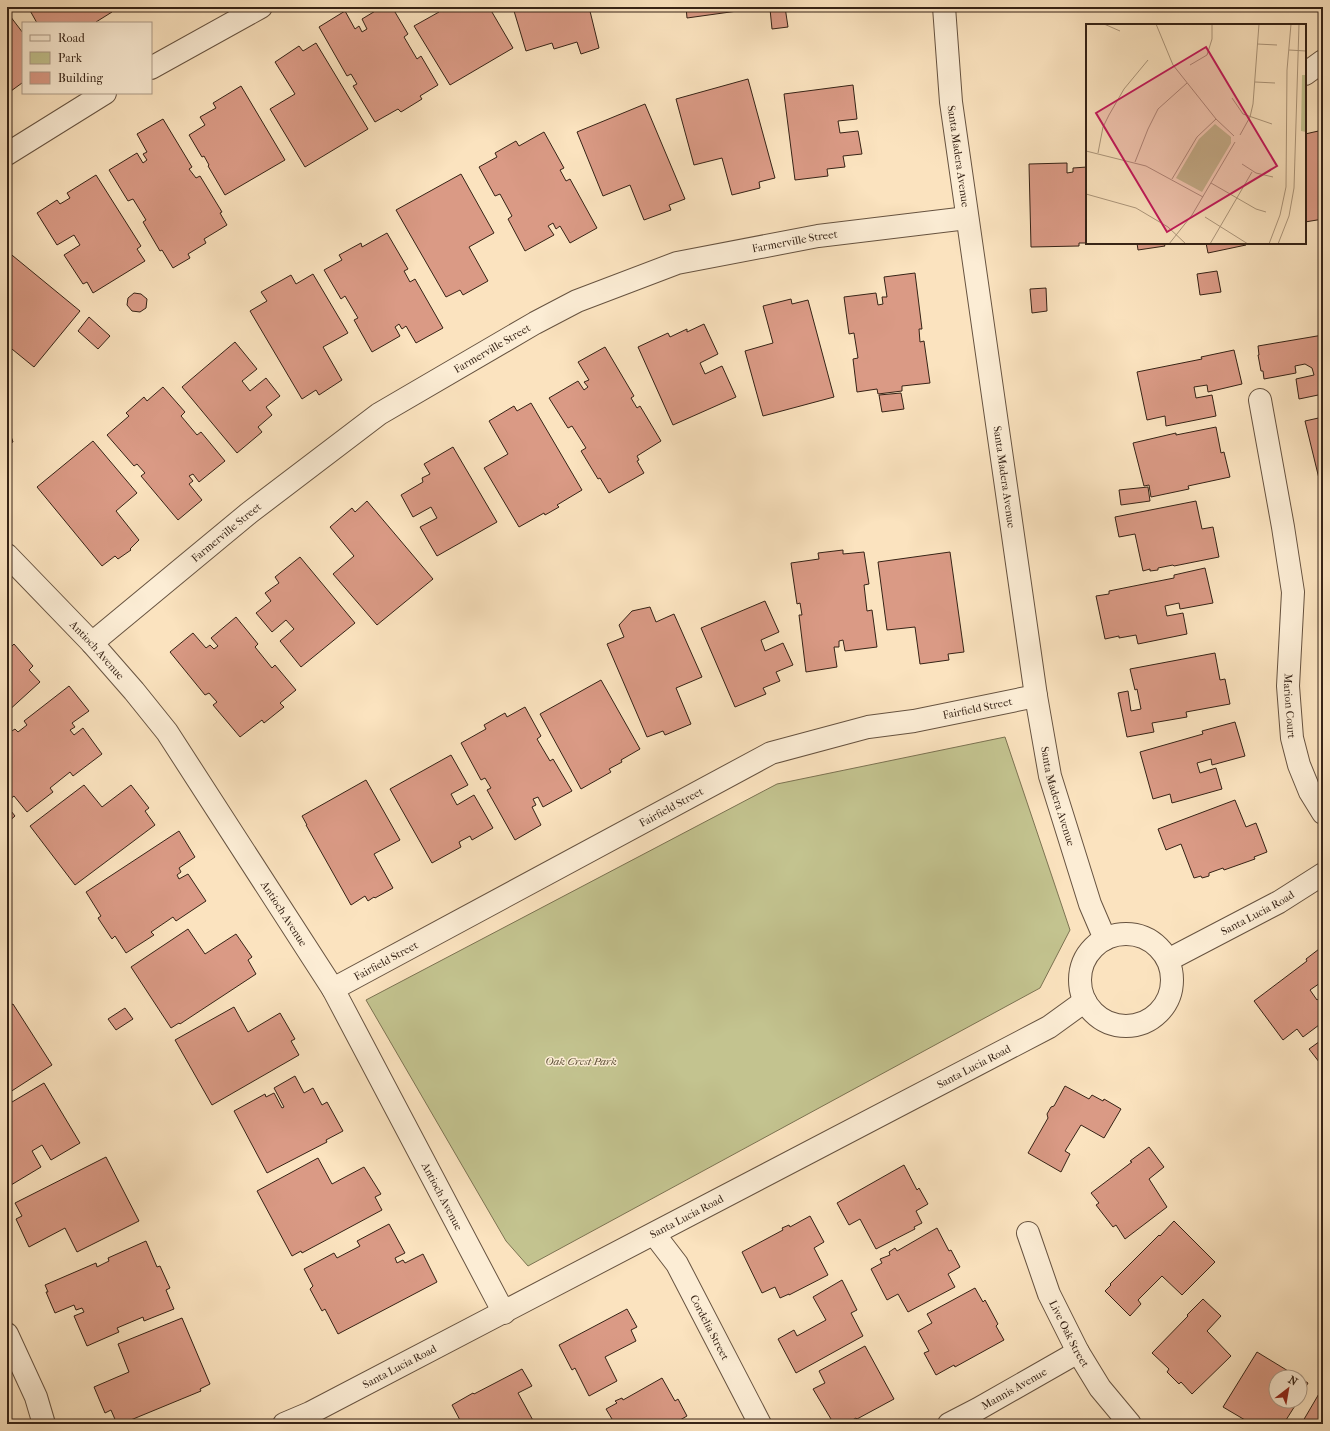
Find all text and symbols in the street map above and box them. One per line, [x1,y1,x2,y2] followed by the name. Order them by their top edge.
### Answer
[22,22,152,94] legend
[1086,24,1306,244] inset map
[58,31,85,45] text: Road
[58,51,83,65] text: Park
[58,71,103,85] text: Building
[945,104,973,209] street label: Santa Madera Avenue
[751,227,838,255] street label: Farmerville Street
[451,321,533,376] street label: Farmerville Street
[991,425,1018,529] street label: Santa Madera Avenue
[189,500,264,565] street label: Farmerville Street
[67,617,128,682] street label: Antioch Avenue
[1281,673,1299,739] street label: Marion Court
[941,695,1013,721] street label: Fairfield Street
[1038,745,1078,848] street label: Santa Madera Avenue
[637,784,705,829] street label: Fairfield Street
[258,878,310,949] street label: Antioch Avenue
[1218,887,1297,938] street label: Santa Lucia Road
[352,938,420,983] street label: Fairfield Street
[935,1041,1014,1091] street label: Santa Lucia Road
[545,1055,617,1068] park label: Oak Crest Park
[419,1159,466,1233] street label: Antioch Avenue
[647,1191,726,1241] street label: Santa Lucia Road
[688,1292,732,1362] street label: Cordelia Street
[1047,1298,1092,1370] street label: Live Oak Street
[360,1341,439,1391] street label: Santa Lucia Road
[979,1364,1049,1412] street label: Mannis Avenue
[1268,1369,1308,1409] north arrow
[1286,1373,1300,1389] text: N

